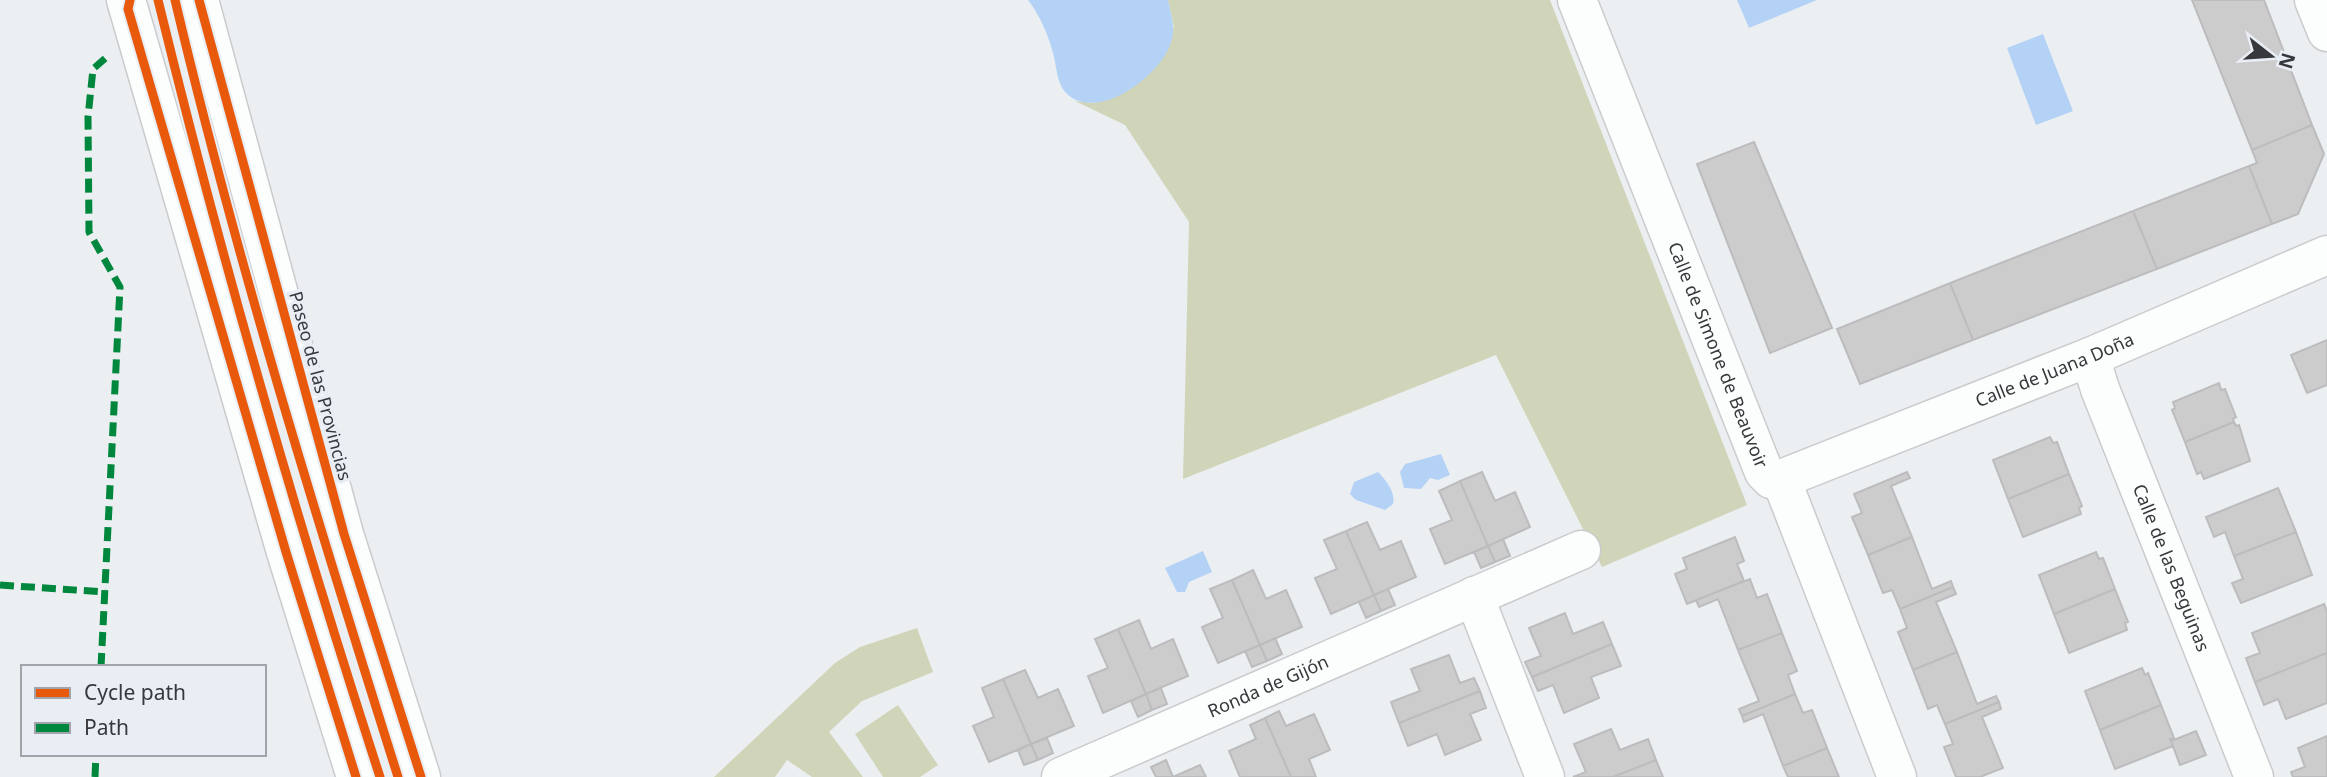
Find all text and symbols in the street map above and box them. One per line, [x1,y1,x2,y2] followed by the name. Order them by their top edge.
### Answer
[2236,21,2306,91] north arrow
[2273,50,2302,72] text: N
[1663,238,1774,472] street label: Calle de Simone de Beauvoir
[284,289,358,483] street label: Paseo de las Provincias
[1972,327,2137,412] street label: Calle de Juana Doña
[2128,480,2216,655] street label: Calle de las Beguinas
[1204,649,1332,723] street label: Ronda de Gijón
[21,665,266,756] legend
[84,678,186,706] text: Cycle path
[84,713,129,741] text: Path

